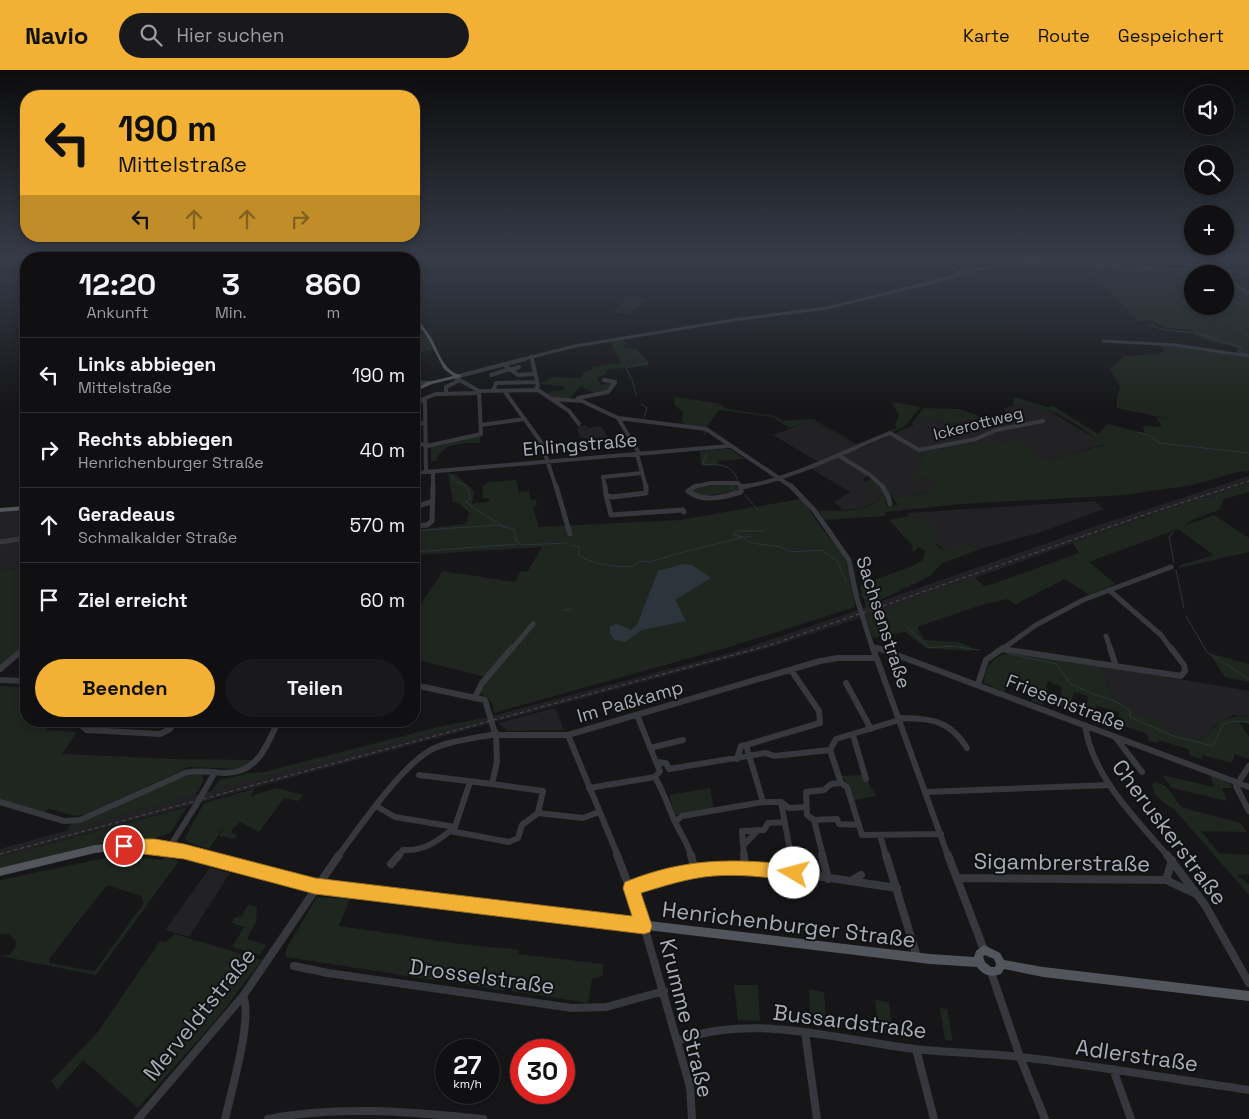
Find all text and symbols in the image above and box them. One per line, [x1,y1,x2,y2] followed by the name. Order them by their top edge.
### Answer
[119,13,469,58] search box
[25,20,89,51] text: Navio
[137,21,165,49] icon: search
[177,23,284,48] text: Hier suchen
[963,24,1010,47] text: Karte
[1038,24,1090,47] text: Route
[1118,24,1224,47] text: Gespeichert
[1184,85,1234,315] map controls
[1184,85,1234,135] button: sound
[118,107,217,151] text: 190 m
[35,110,100,175] icon: left
[1184,145,1234,195] button: search
[118,150,247,178] text: Mittelstraße
[127,205,155,233] icon: left
[180,205,208,233] icon: ahead
[233,205,261,233] icon: ahead
[286,205,314,233] icon: right
[1184,205,1234,255] button: +
[79,265,156,304] text: 12:20
[222,265,240,304] text: 3
[305,265,361,304] text: 860
[1184,265,1234,315] button: −
[86,302,149,323] text: Ankunft
[215,302,247,323] text: Min.
[326,302,340,323] text: m
[78,352,216,377] text: Links abbiegen
[35,361,63,389] icon: left
[352,363,405,388] text: 190 m
[78,377,172,398] text: Mittelstraße
[931,402,1025,445] street label: Ickerottweg
[78,427,233,452] text: Rechts abbiegen
[522,427,638,462] street label: Ehlingstraße
[35,436,63,464] icon: right
[360,438,405,463] text: 40 m
[78,452,264,473] text: Henrichenburger Straße
[78,502,175,527] text: Geradeaus
[35,511,63,539] icon: ahead
[350,513,405,538] text: 570 m
[78,527,237,548] text: Schmalkalder Straße
[850,553,917,692] street label: Sachsenstraße
[35,586,63,614] icon: arrive
[78,588,188,613] text: Ziel erreicht
[360,588,405,613] text: 60 m
[35,659,215,717] button: Beenden
[225,659,405,717] button: Teilen
[1003,668,1129,737] street label: Friesenstraße
[574,674,686,729] street label: Im Paßkamp
[1106,754,1234,910] street label: Cheruskerstraße
[103,825,145,867] pin
[110,832,138,860] icon: arrive
[767,846,819,898] position arrow
[973,846,1151,878] street label: Sigambrerstraße
[661,895,917,953] street label: Henrichenburger Straße
[654,936,720,1100] street label: Krumme Straße
[137,942,261,1086] street label: Merveldtstraße
[407,952,557,1000] street label: Drosselstraße
[772,998,928,1044] street label: Bussardstraße
[1074,1033,1200,1077] street label: Adlerstraße
[510,1039,575,1104] speed limit sign: 30
[453,1049,482,1081] text: 27
[453,1076,482,1092] text: km/h

